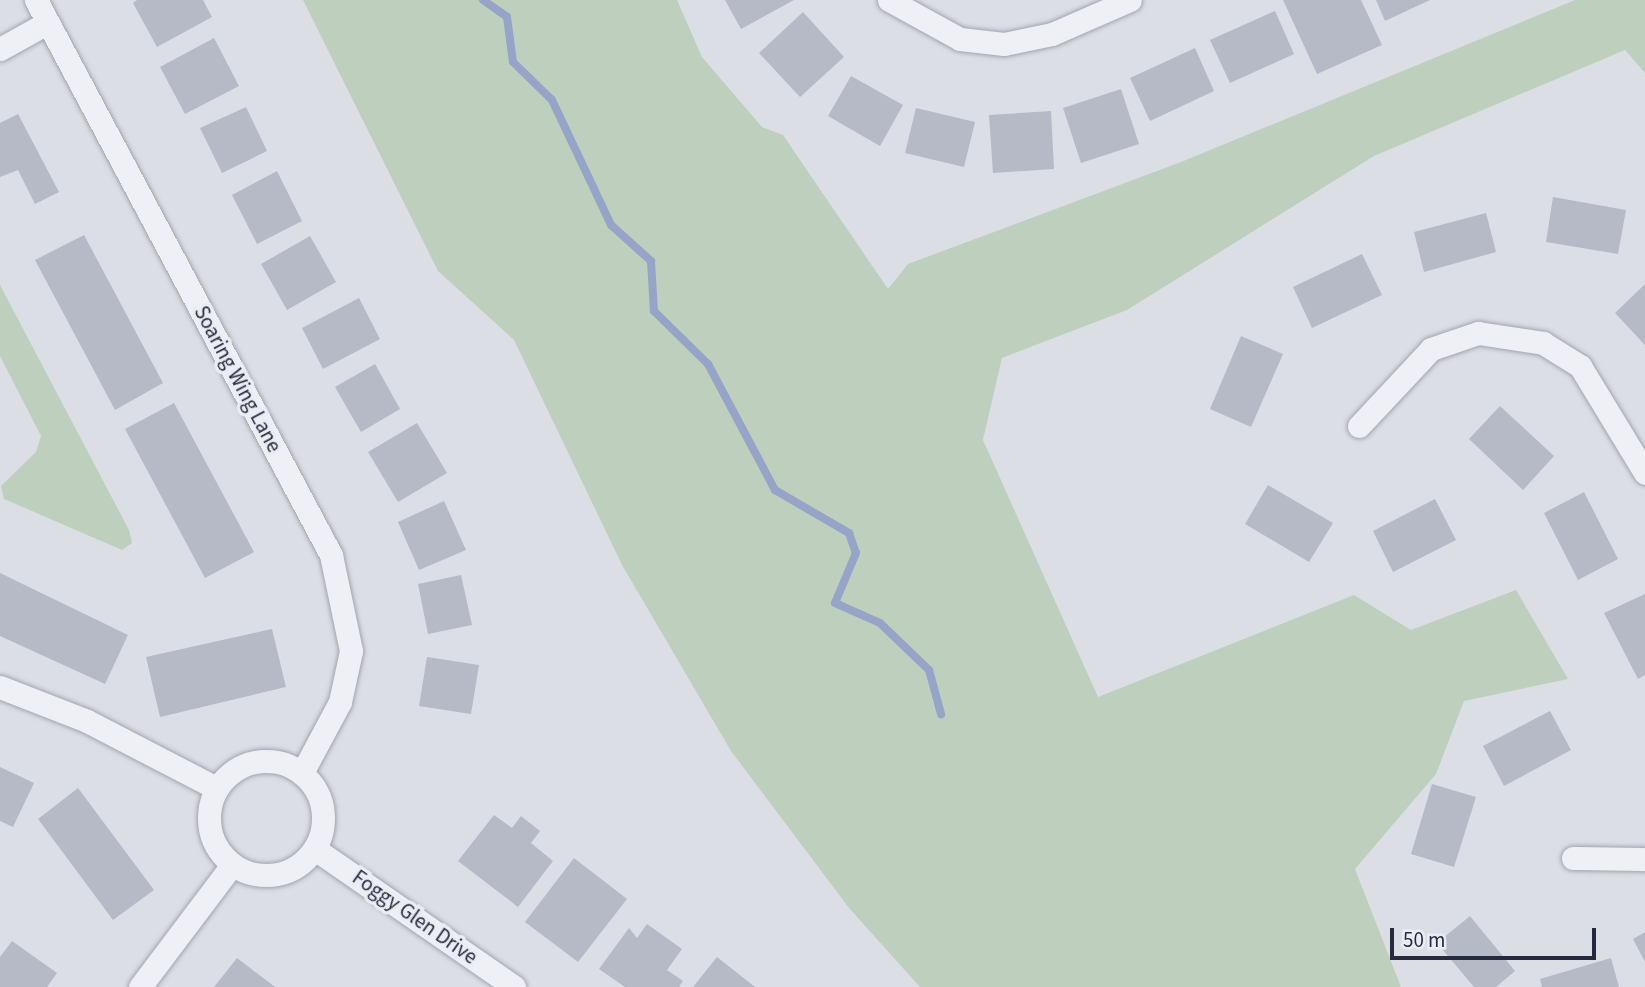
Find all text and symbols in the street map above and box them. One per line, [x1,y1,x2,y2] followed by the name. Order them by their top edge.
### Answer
[189,301,287,457] street label: Soaring Wing Lane
[348,865,482,969] street label: Foggy Glen Drive
[1393,914,1600,958] scale bar
[1403,925,1445,955] text: 50 m

